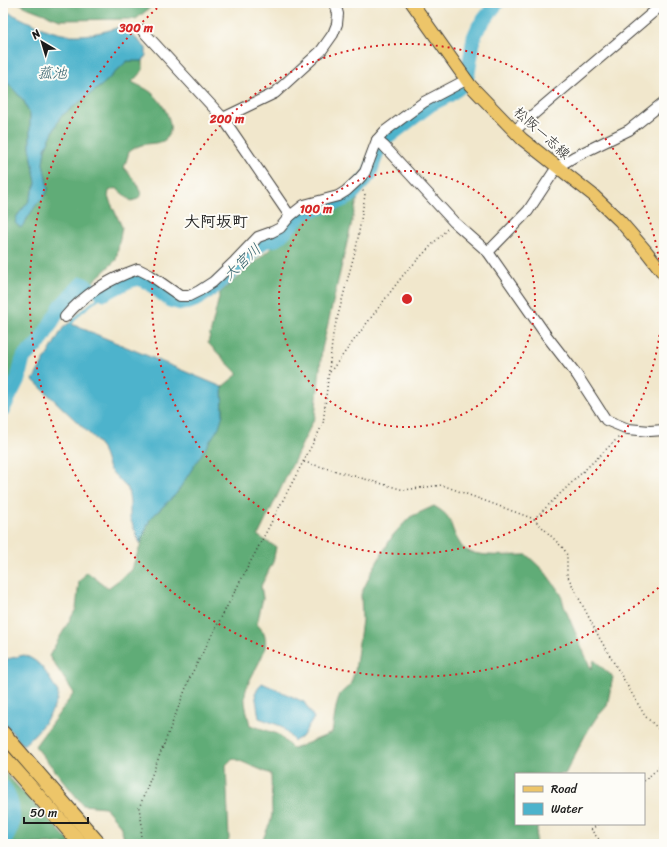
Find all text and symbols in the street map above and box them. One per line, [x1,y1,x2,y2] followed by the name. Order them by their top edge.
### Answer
[118,17,154,39] text: 300 m
[22,22,62,62] north arrow
[27,24,45,45] text: N
[37,60,68,86] water label: 菰池
[508,100,576,166] street label: 松阪一志線
[209,108,245,130] text: 200 m
[300,198,333,220] text: 100 m
[184,207,248,236] district label: 大阿坂町
[217,237,267,287] water label: 大宮川
[400,292,414,306] centre of rings
[515,773,645,825] legend
[551,778,578,800] text: Road
[551,798,584,820] text: Water
[24,799,88,825] scale bar
[30,802,57,824] text: 50 m

